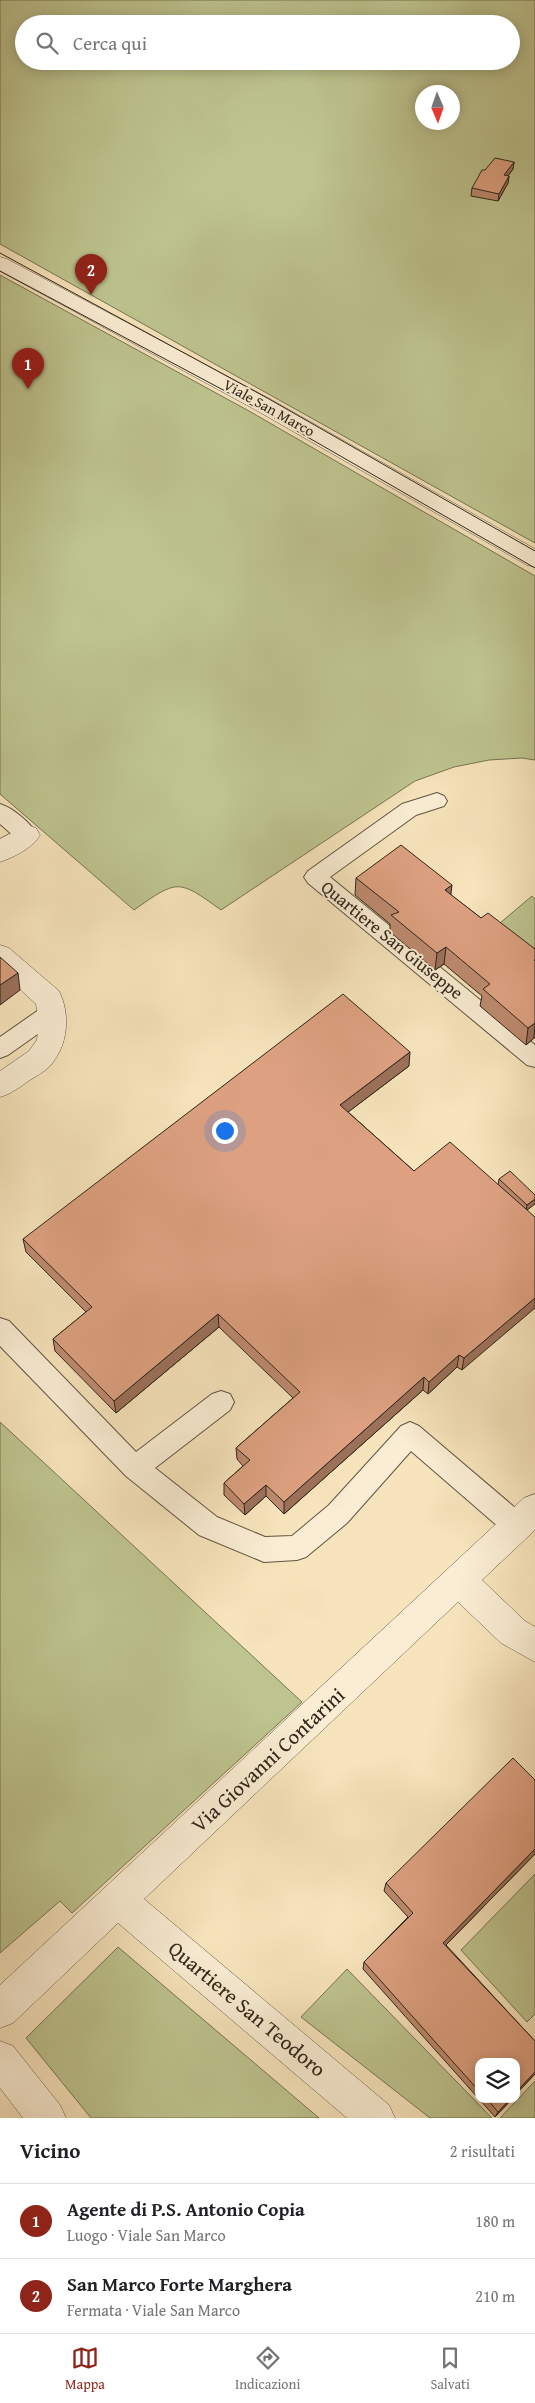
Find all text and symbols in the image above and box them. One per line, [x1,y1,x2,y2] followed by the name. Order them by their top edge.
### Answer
[15,15,520,70] search box
[33,29,61,57] icon: search
[73,29,147,57] text: Cerca qui
[415,85,460,130] north arrow
[75,254,107,295] pin: 2
[12,348,44,389] pin: 1
[220,374,319,442] street label: Viale San Marco
[315,874,469,1006] street label: Quartiere San Giuseppe
[212,1118,238,1144] your location
[184,1680,352,1839] street label: Via Giovanni Contarini
[162,1933,333,2084] street label: Quartiere San Teodoro
[475,2058,520,2103] map controls
[475,2058,520,2103] button: layers
[20,2135,80,2166] text: Vicino
[450,2139,515,2163] text: 2 risultati
[67,2195,305,2223] text: Agente di P.S. Antonio Copia
[32,2209,40,2233] text: 1
[475,2209,515,2233] text: 180 m
[67,2223,226,2247] text: Luogo · Viale San Marco
[67,2270,292,2298] text: San Marco Forte Marghera
[32,2284,40,2308] text: 2
[475,2284,515,2308] text: 210 m
[67,2298,240,2322] text: Fermata · Viale San Marco
[65,2344,105,2394] tab: Mappa
[235,2344,300,2394] tab: Indicazioni
[430,2344,470,2394] tab: Salvati

